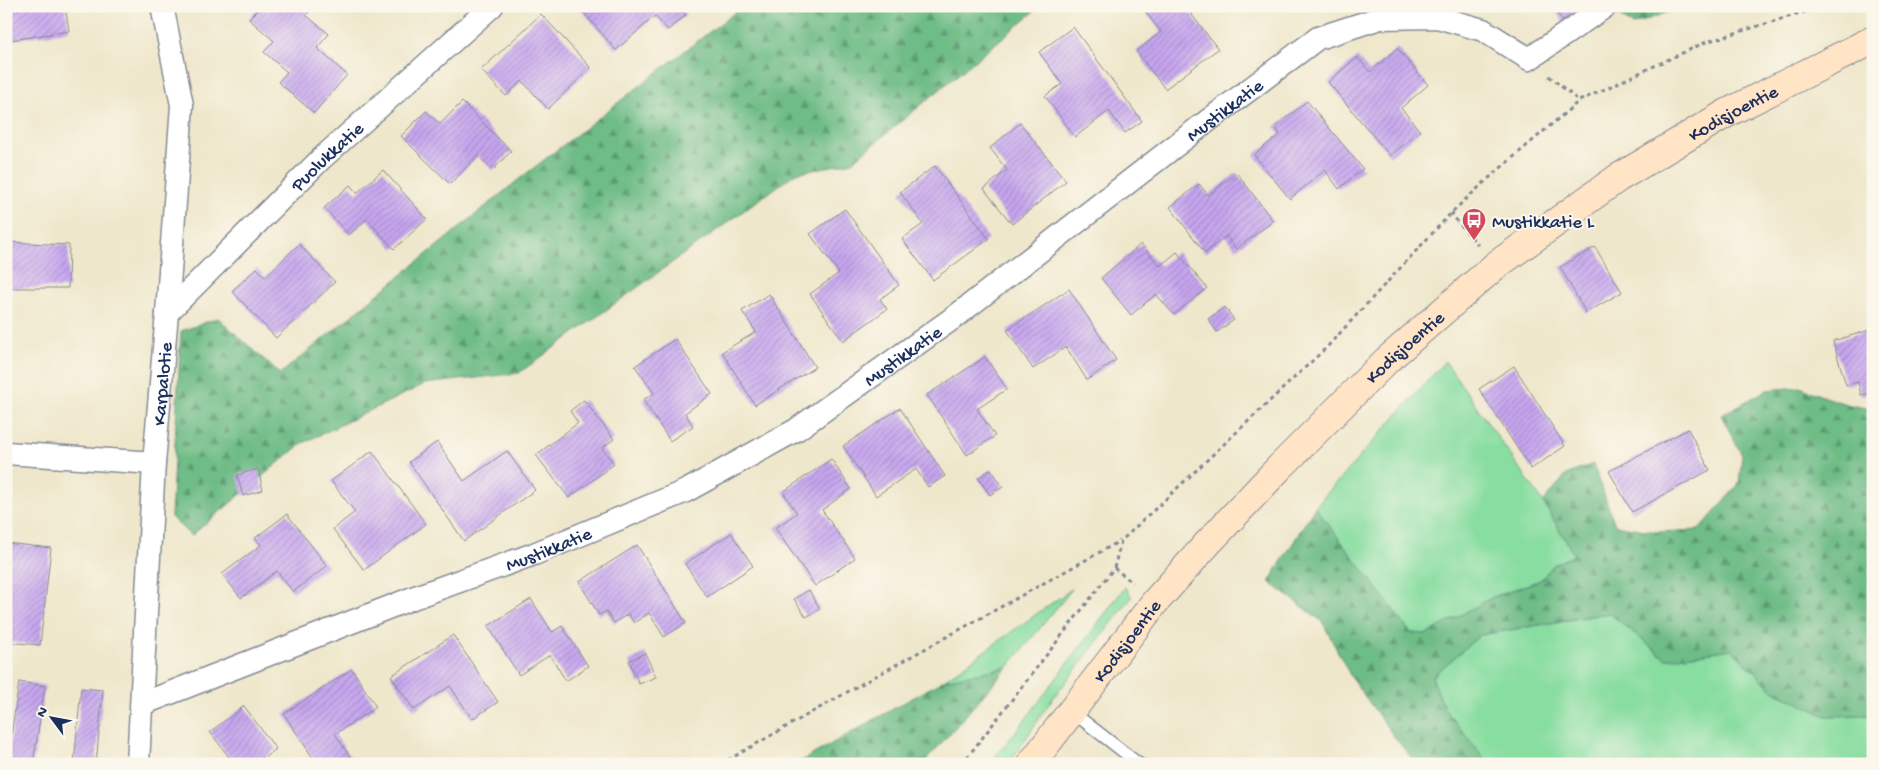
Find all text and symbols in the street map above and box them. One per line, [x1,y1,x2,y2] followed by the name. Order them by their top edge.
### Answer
[1183,75,1269,148] street label: Mustikkatie
[1685,81,1783,148] street label: Kodisjoentie
[287,118,370,198] street label: Puolukkatie
[1461,207,1487,241] bus stop icon: Mustikkatie L
[1492,212,1595,235] place label: Mustikkatie L
[1362,307,1451,390] street label: Kodisjoentie
[860,322,947,393] street label: Mustikkatie
[149,341,179,427] street label: Karpalotie
[503,523,596,578] street label: Mustikkatie
[1090,596,1168,688] street label: Kodisjoentie
[28,692,78,742] north arrow
[33,704,53,721] text: N

